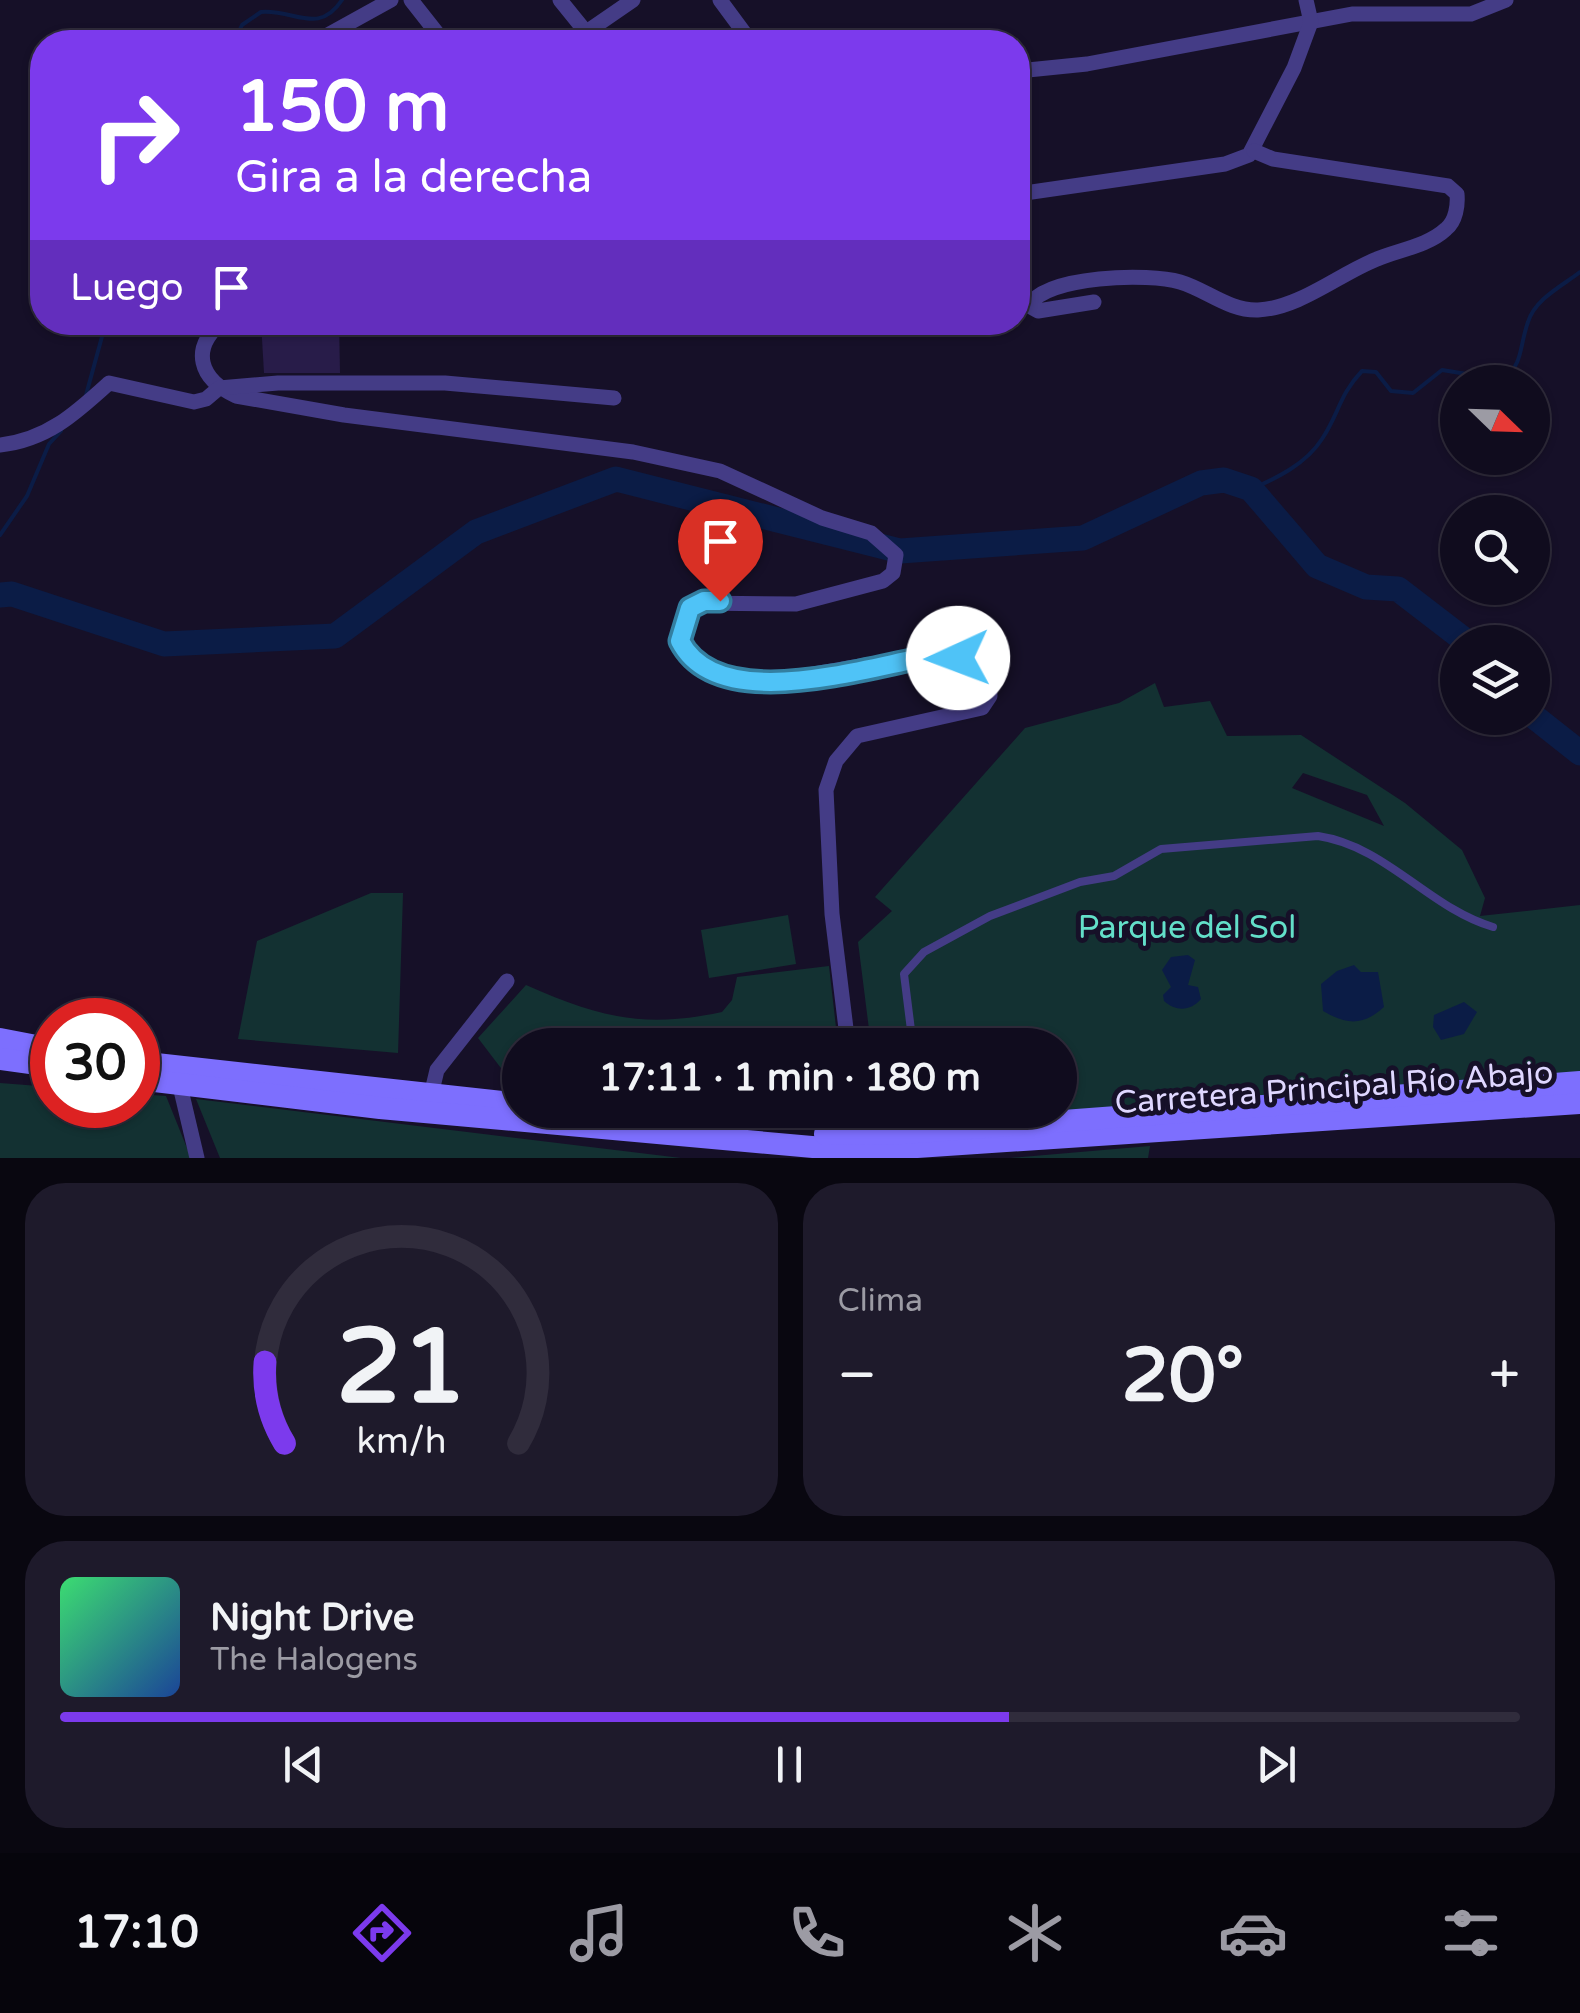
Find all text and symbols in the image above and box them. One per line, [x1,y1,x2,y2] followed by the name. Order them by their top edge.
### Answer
[235,66,449,150] text: 150 m
[70,70,200,200] icon: right
[235,151,592,205] text: Gira a la derecha
[204,260,259,315] icon: arrive
[70,265,184,311] text: Luego
[1440,365,1550,475] north arrow
[1440,365,1550,735] map controls
[1440,495,1550,605] button: search
[678,499,763,602] pin
[693,514,748,569] icon: arrive
[906,606,1010,710] position arrow
[1440,625,1550,735] button: layers
[1078,909,1296,947] park label: Parque del Sol
[30,998,160,1128] speed limit sign: 30
[1113,1054,1555,1122] street label: Carretera Principal Río Abajo
[598,1055,981,1101] text: 17:11 · 1 min · 180 m
[838,1282,923,1320] text: Clima
[336,1306,467,1431] text: 21
[1122,1331,1244,1421] text: 20°
[838,1343,877,1409] text: −
[1489,1343,1520,1409] text: +
[356,1420,446,1463] text: km/h
[210,1595,414,1641] text: Night Drive
[210,1641,418,1679] text: The Halogens
[276,1737,331,1792] icon: previous
[762,1737,817,1792] icon: pause
[1249,1737,1304,1792] icon: next
[347,1898,417,1968] icon: directions
[564,1898,634,1968] icon: music
[782,1898,852,1968] icon: phone
[1000,1898,1070,1968] icon: climate
[1218,1898,1288,1968] icon: car
[1436,1898,1506,1968] icon: filters
[74,1906,199,1960] text: 17:10

